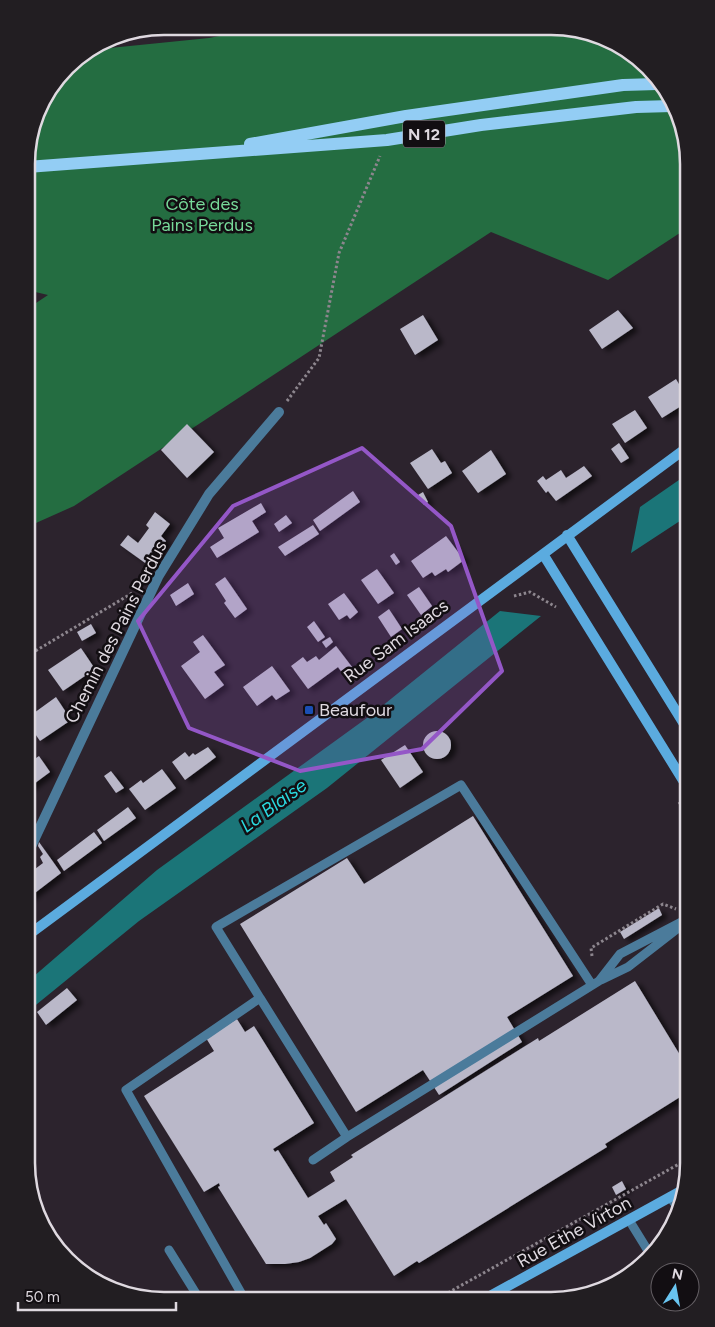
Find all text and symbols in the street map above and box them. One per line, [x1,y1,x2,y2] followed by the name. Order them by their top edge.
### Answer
[403,120,445,148] road number: N 12
[151,193,253,236] park label: Côte des Pains Perdus
[60,537,172,727] street label: Chemin des Pains Perdus
[339,594,453,688] street label: Rue Sam Isaacs
[319,699,392,721] place label: Beaufour
[303,704,315,716] marker: Beaufour
[236,773,311,837] water label: La Blaise
[513,1192,635,1272] street label: Rue Ethe Virton
[650,1262,700,1312] north arrow
[670,1265,684,1284] text: N
[18,1280,175,1312] scale bar
[25,1288,60,1306] text: 50 m

